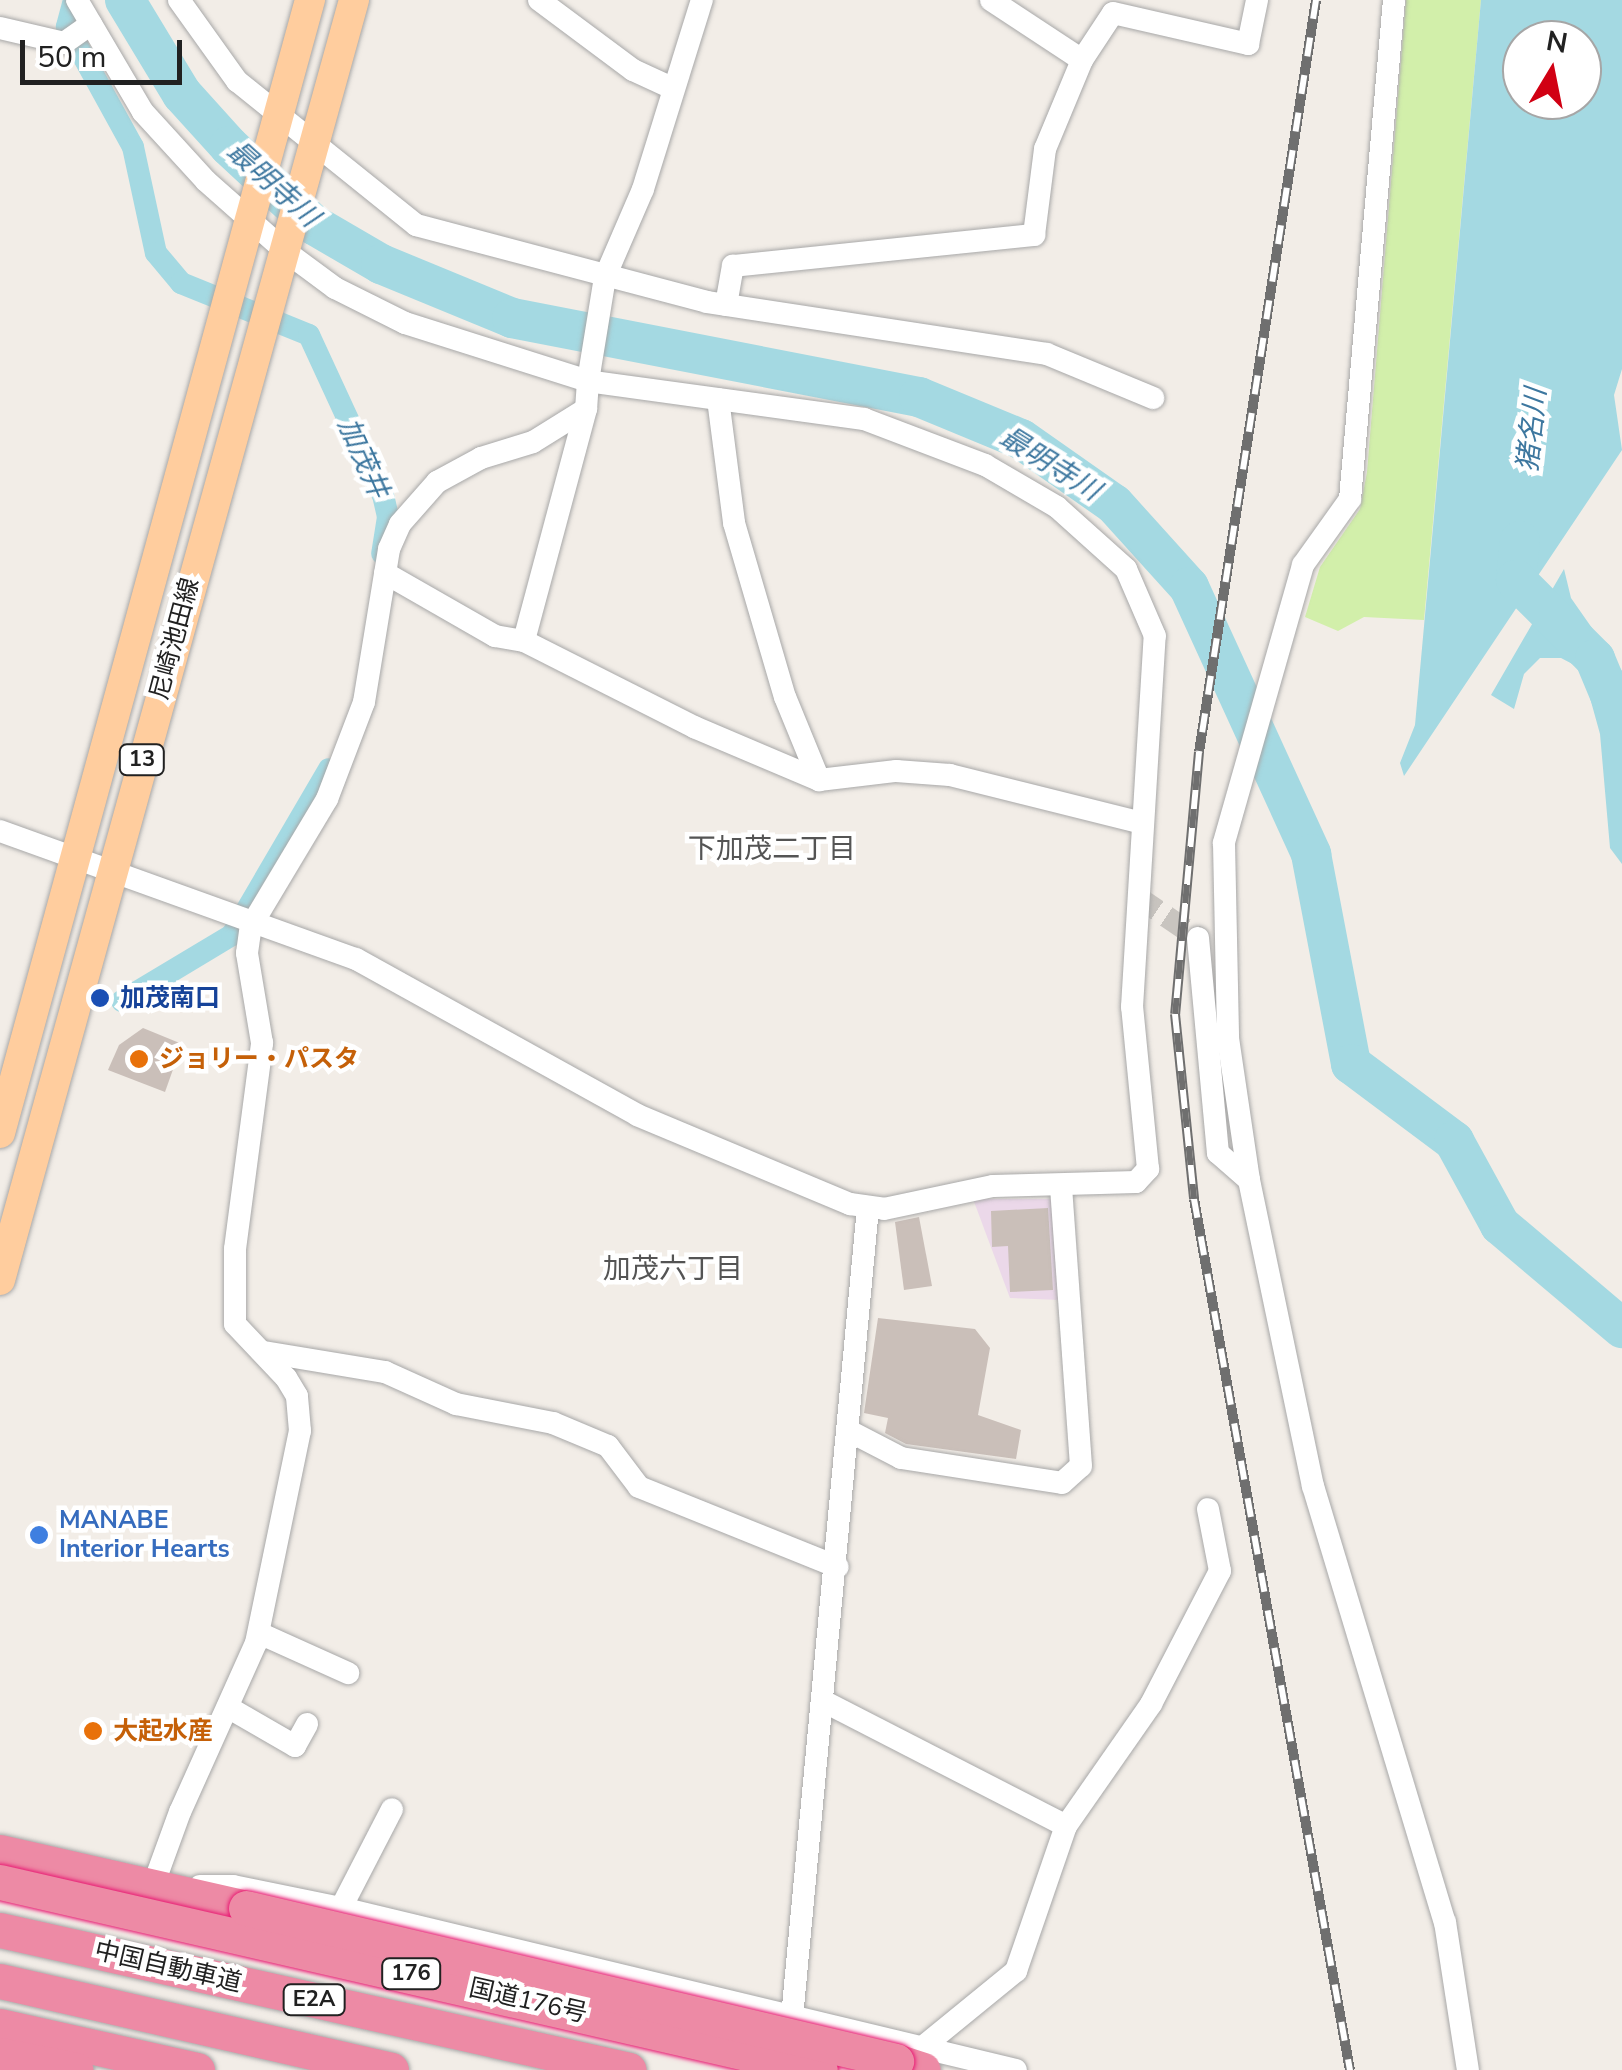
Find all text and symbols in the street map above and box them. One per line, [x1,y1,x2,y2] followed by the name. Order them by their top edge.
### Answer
[25,20,188,82] scale bar
[1502,20,1602,120] north arrow
[1543,22,1570,63] text: N
[37,37,106,78] text: 50 m
[220,134,326,234] water label: 最明寺川
[1511,386,1553,474] water label: 猪名川
[331,413,395,503] water label: 加茂井
[994,420,1106,508] water label: 最明寺川
[144,575,206,703] street label: 尼崎池田線
[117,743,167,777] road number: 13
[688,832,856,866] district label: 下加茂二丁目
[120,983,220,1013] place label: 加茂南口
[89,987,111,1009] marker: 加茂南口
[159,1044,359,1074] place label: ジョリー・パスタ
[128,1048,150,1070] marker: ジョリー・パスタ
[603,1252,743,1286] district label: 加茂六丁目
[59,1506,230,1565] place label: MANABE Interior Hearts
[28,1524,50,1546] marker: MANABE Interior Hearts
[113,1716,213,1746] place label: 大起水産
[82,1720,104,1742] marker: 大起水産
[92,1936,244,1998] street label: 中国自動車道
[381,1957,441,1991] road number: 176
[466,1973,590,2029] street label: 国道176号
[282,1983,346,2017] road number: E2A

